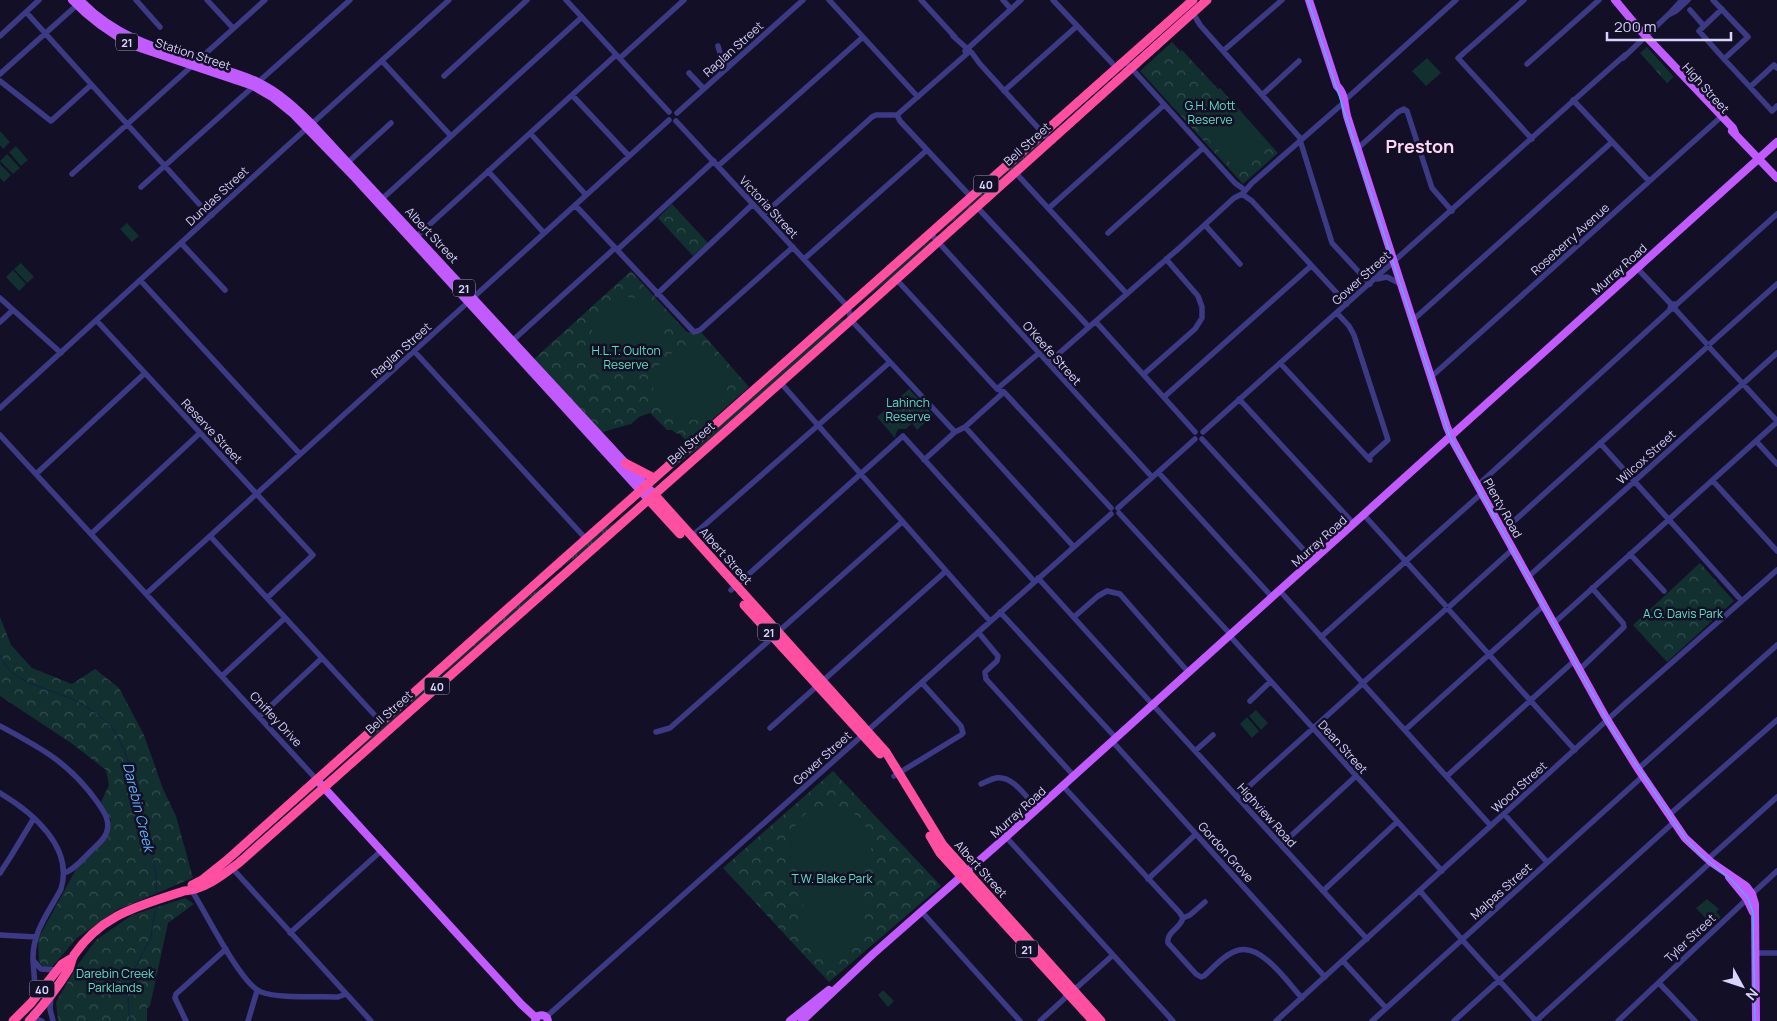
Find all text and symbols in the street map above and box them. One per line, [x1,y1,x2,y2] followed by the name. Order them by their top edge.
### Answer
[1607,10,1731,42] scale bar
[1614,16,1657,37] text: 200 m
[699,17,767,81] street label: Raglan Street
[116,34,138,51] road number: 21
[153,34,233,74] street label: Station Street
[1679,59,1733,117] street label: High Street
[1185,97,1235,128] park label: G.H. Mott Reserve
[1000,118,1054,170] street label: Bell Street
[1386,134,1454,158] district label: Preston
[182,162,252,229] street label: Dundas Street
[736,172,802,242] street label: Victoria Street
[974,175,998,192] road number: 40
[1527,199,1613,279] street label: Roseberry Avenue
[401,203,463,267] street label: Albert Street
[1588,240,1650,298] street label: Murray Road
[1328,247,1394,309] street label: Gower Street
[453,280,475,296] road number: 21
[1019,317,1085,389] street label: O'Keefe Street
[367,318,435,382] street label: Raglan Street
[591,342,661,373] park label: H.L.T. Oulton Reserve
[885,394,931,425] park label: Lahinch Reserve
[178,395,247,467] street label: Reserve Street
[664,418,718,468] street label: Bell Street
[1613,426,1679,488] street label: Wilcox Street
[1480,475,1526,541] street label: Plenty Road
[1288,512,1350,570] street label: Murray Road
[696,524,756,588] street label: Albert Street
[1643,605,1724,622] park label: A.G. Davis Park
[758,624,780,640] road number: 21
[424,678,450,694] road number: 40
[362,686,416,738] street label: Bell Street
[246,688,306,750] street label: Chifley Drive
[1314,717,1372,778] street label: Dean Street
[789,727,855,789] street label: Gower Street
[1487,757,1551,817] street label: Wood Street
[119,760,160,856] water label: Darebin Creek
[1234,779,1300,851] street label: Highview Road
[987,783,1049,841] street label: Murray Road
[1194,818,1258,886] street label: Gordon Grove
[951,837,1011,901] street label: Albert Street
[1467,859,1536,923] street label: Malpas Street
[792,870,874,887] park label: T.W. Blake Park
[1661,910,1719,966] street label: Tyler Street
[1016,941,1038,958] road number: 21
[1717,961,1767,1011] north arrow
[76,965,155,996] park label: Darebin Creek Parklands
[30,981,54,998] road number: 40
[1742,985,1763,1005] text: N

